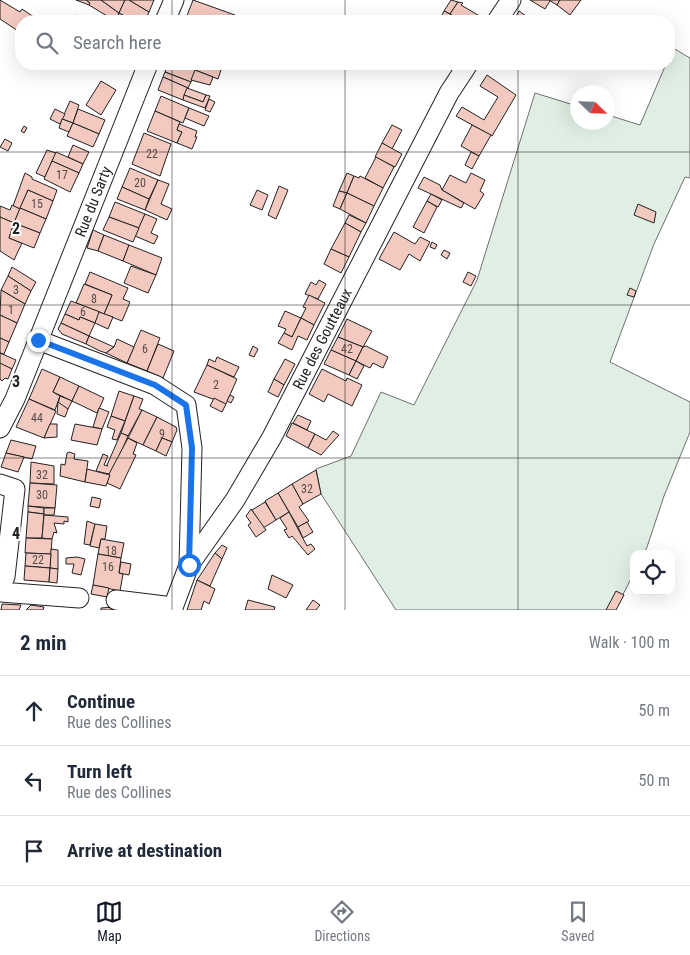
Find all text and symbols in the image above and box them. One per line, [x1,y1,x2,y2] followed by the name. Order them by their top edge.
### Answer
[15,15,675,70] search box
[33,29,61,57] icon: search
[73,31,161,54] text: Search here
[570,85,615,130] north arrow
[146,147,158,161] house number: 22
[71,164,115,240] street label: Rue du Sarty
[56,168,68,182] house number: 17
[134,176,146,190] house number: 20
[31,197,43,211] house number: 15
[12,219,20,238] text: 2
[13,283,19,297] house number: 3
[289,285,356,393] street label: Rue des Goutteaux
[91,292,97,306] house number: 8
[8,303,14,317] house number: 1
[80,305,86,319] house number: 6
[27,329,50,352] route end
[142,342,148,356] house number: 6
[341,342,353,356] house number: 42
[12,372,20,391] text: 3
[213,378,219,392] house number: 2
[31,411,43,425] house number: 44
[159,427,165,441] house number: 9
[36,468,48,482] house number: 32
[301,482,313,496] house number: 32
[36,488,48,502] house number: 30
[12,524,20,543] text: 4
[105,544,117,558] house number: 18
[630,550,675,595] map controls
[630,550,675,595] button: locate
[32,553,44,567] house number: 22
[178,554,201,577] route start
[102,560,114,574] house number: 16
[20,631,67,655] text: 2 min
[589,633,670,652] text: Walk · 100 m
[67,690,135,713] text: Continue
[20,697,48,725] icon: ahead
[638,701,670,720] text: 50 m
[67,713,171,732] text: Rue des Collines
[67,760,132,783] text: Turn left
[20,767,48,795] icon: left
[638,771,670,790] text: 50 m
[67,783,171,802] text: Rue des Collines
[20,837,48,865] icon: arrive
[67,839,222,862] text: Arrive at destination
[95,898,123,944] tab: Map
[314,898,370,944] tab: Directions
[561,898,595,944] tab: Saved

